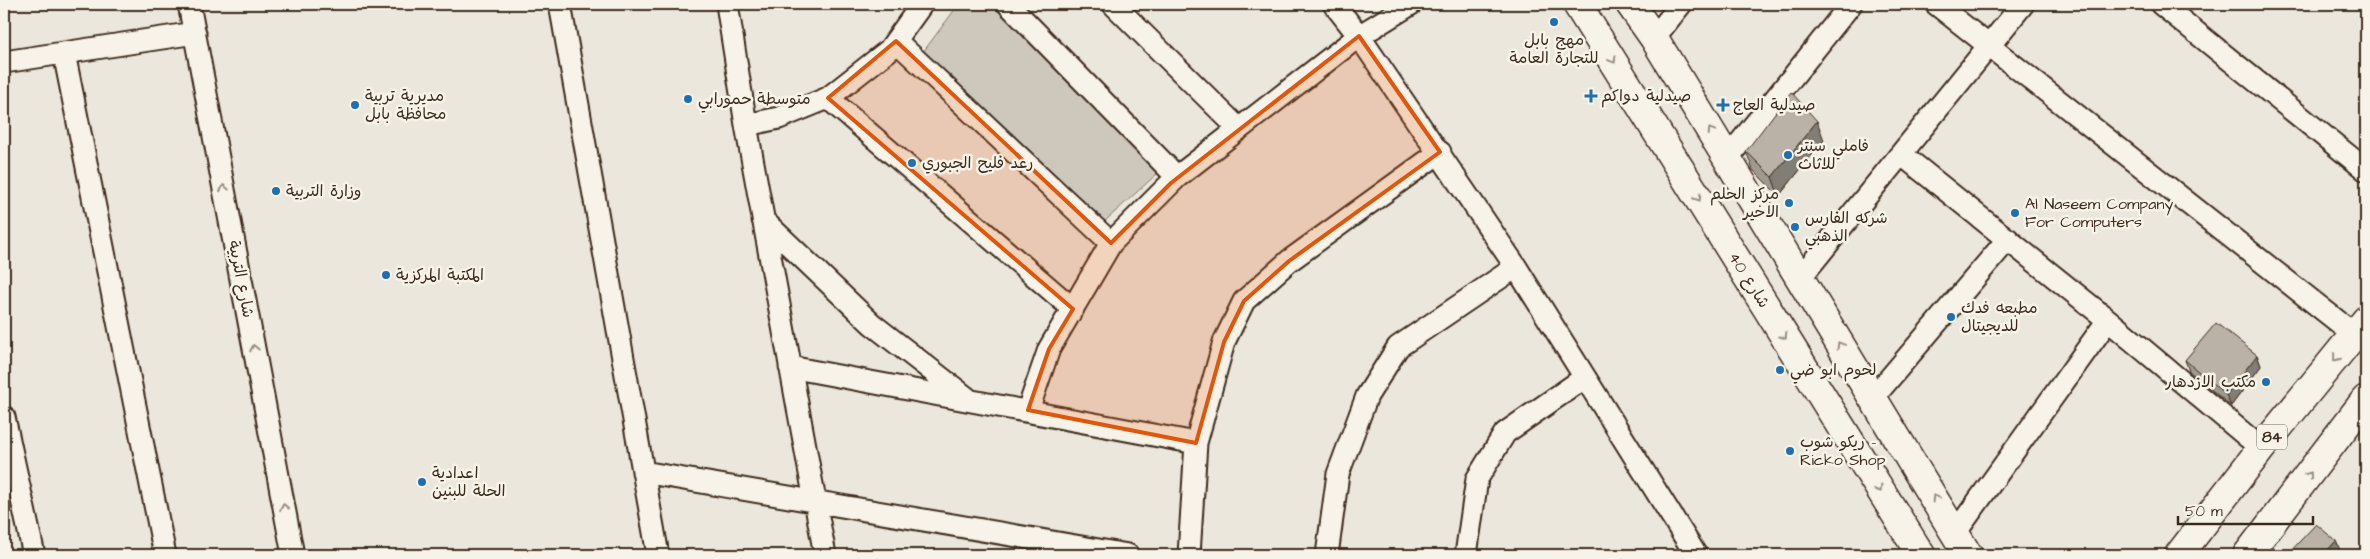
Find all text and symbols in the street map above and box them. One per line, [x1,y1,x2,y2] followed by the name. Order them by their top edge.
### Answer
[1548,16,1560,28] marker: مهج بابل للتجارة العامة
[1510,29,1598,69] place label: مهج بابل للتجارة العامة
[1607,54,1616,63] one-way arrow
[365,85,446,125] place label: مديرية تربية محافظة بابل
[1601,85,1691,108] place label: صيدلية دواكم
[698,88,811,113] place label: متوسطة حمورابي
[1585,90,1597,102] marker: صيدلية دواكم
[682,93,694,105] marker: متوسطة حمورابي
[1733,94,1815,116] place label: صيدلية العاج
[349,99,361,111] marker: مديرية تربية محافظة بابل
[1717,99,1729,111] marker: صيدلية العاج
[1707,128,1717,137] one-way arrow
[1796,135,1869,175] place label: فاملي سنتر للاثاث
[1782,149,1794,161] marker: فاملي سنتر للاثاث
[922,152,1033,174] place label: رعد فليح الجبوري
[906,157,918,169] marker: رعد فليح الجبوري
[286,180,361,202] place label: وزارة التربية
[1710,183,1779,223] place label: مركز الحلم الاخير
[220,184,230,192] one-way arrow
[270,185,282,197] marker: وزارة التربية
[1692,193,1701,202] one-way arrow
[2025,193,2173,233] place label: Al Naseem Company For Computers
[1783,197,1795,209] marker: مركز الحلم الاخير
[1805,207,1888,250] place label: شركه الفارس الذهبي
[2009,207,2021,219] marker: Al Naseem Company For Computers
[1789,221,1801,233] marker: شركه الفارس الذهبي
[223,238,259,320] street label: شارع التربية
[1723,248,1775,312] street label: شارع 40
[396,264,484,286] place label: المكتبة المركزية
[380,269,392,281] marker: المكتبة المركزية
[1961,297,2038,337] place label: مطبعه فدك للديجيتال
[1945,311,1957,323] marker: مطبعه فدك للديجيتال
[1778,330,1787,340] one-way arrow
[1836,342,1846,351] one-way arrow
[250,343,260,352] one-way arrow
[2333,352,2341,361] one-way arrow
[1790,359,1876,384] place label: لحوم ابو ضي
[1774,364,1786,376] marker: لحوم ابو ضي
[2164,371,2256,393] place label: مكتب الازدهار
[2260,376,2272,388] marker: مكتب الازدهار
[2257,424,2287,450] road number: 84
[1800,431,1885,471] place label: ريكو شوب - Ricko Shop
[1784,445,1796,457] marker: ريكو شوب - Ricko Shop
[432,462,505,502] place label: اعدادية الحلة للبنين
[2303,472,2311,481] one-way arrow
[416,476,428,488] marker: اعدادية الحلة للبنين
[1873,483,1883,492] one-way arrow
[1932,494,1941,504] one-way arrow
[2178,494,2312,526] scale bar
[2185,501,2223,522] text: 50 m
[280,503,290,512] one-way arrow

